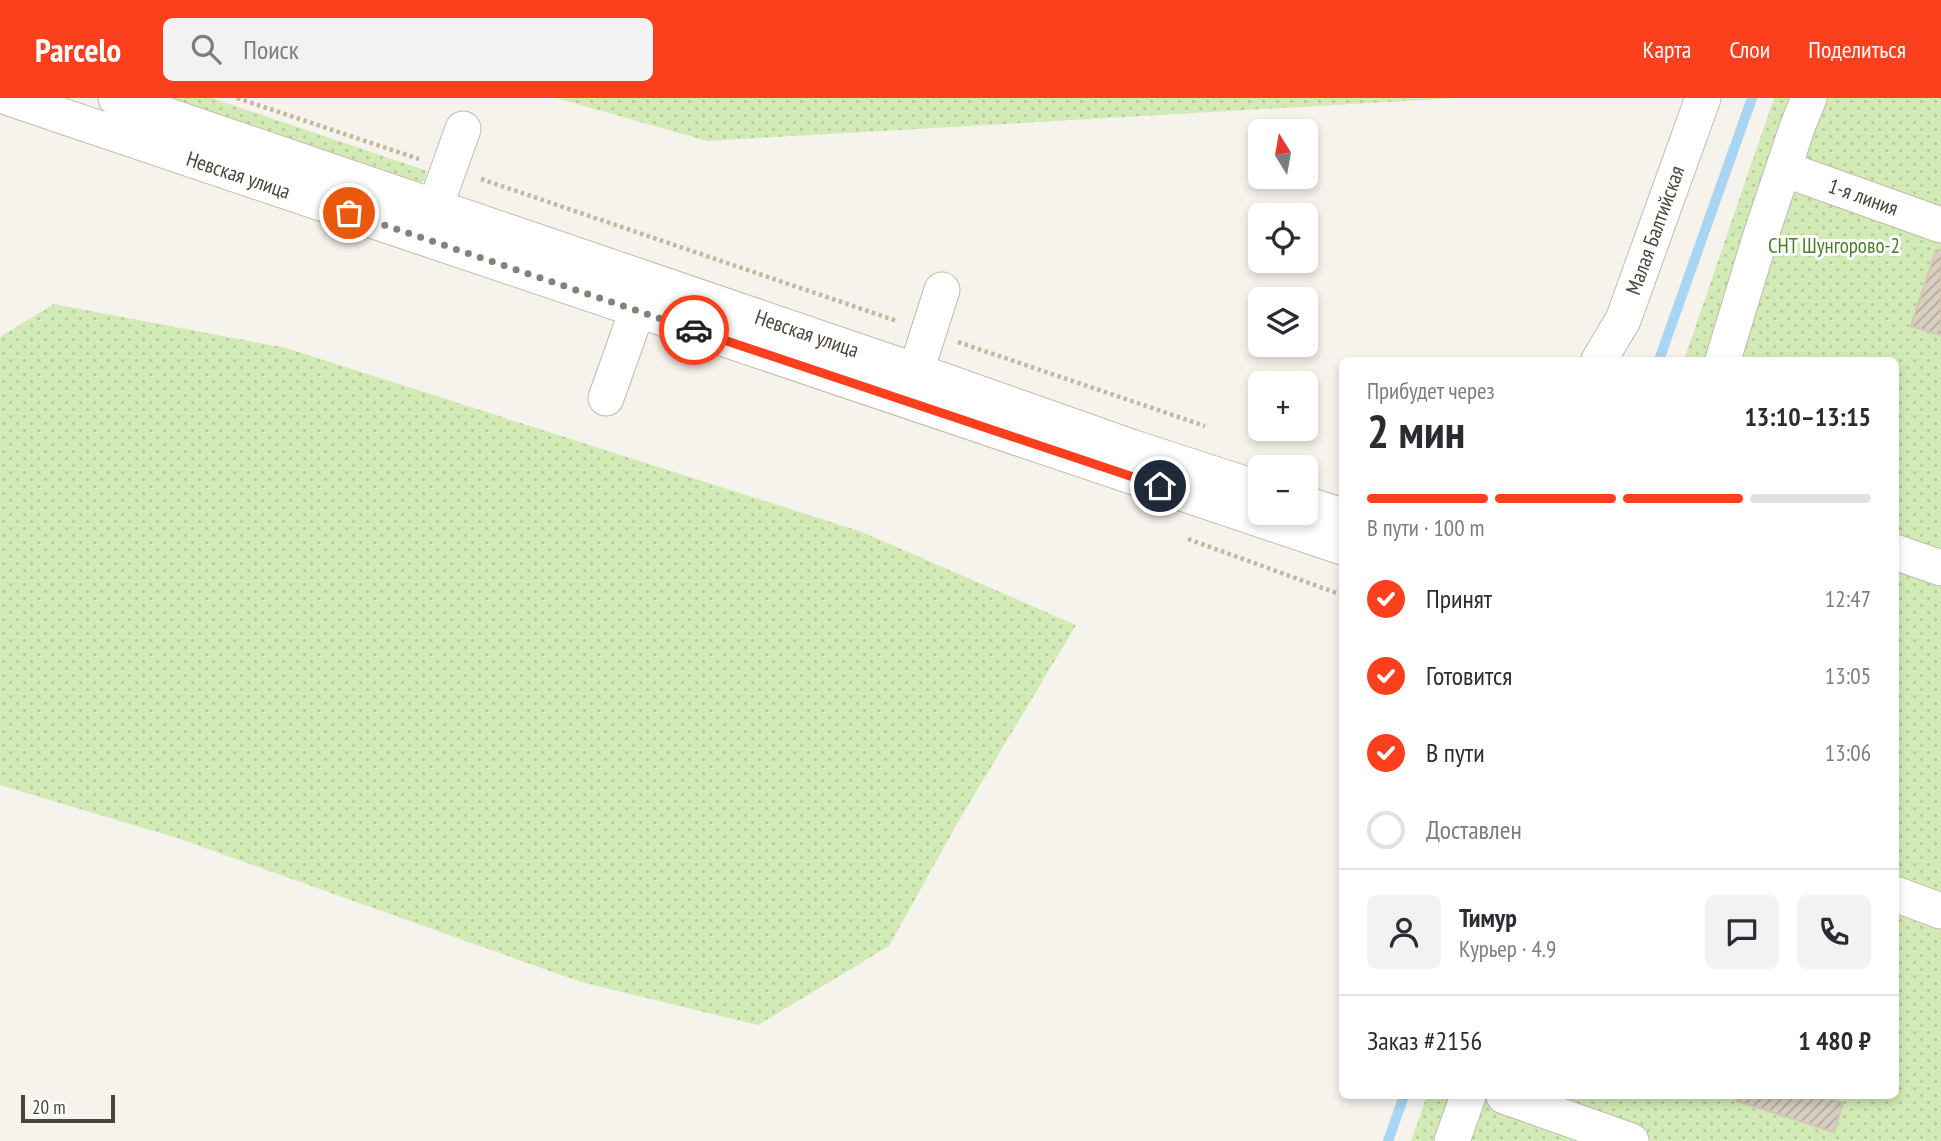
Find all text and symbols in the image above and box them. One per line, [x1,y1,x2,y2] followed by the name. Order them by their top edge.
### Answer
[163,18,653,81] search box
[35,28,121,71] text: Parcelo
[187,30,225,68] icon: search
[243,33,299,66] text: Поиск
[1643,34,1691,65] text: Карта
[1729,34,1770,65] text: Слои
[1808,34,1906,65] text: Поделиться
[1248,119,1318,189] north arrow
[1248,119,1318,525] map controls
[183,145,294,205] street label: Невская улица
[1619,162,1690,298] street label: Малая Балтийская
[1825,172,1902,222] street label: 1-я линия
[319,183,379,243] pin
[330,194,368,232] icon: bag
[1248,203,1318,273] button: locate
[1768,232,1900,259] park label: СНТ Шунгорово-2
[1248,287,1318,357] button: layers
[659,295,729,365] courier
[752,303,863,364] street label: Невская улица
[675,311,713,349] icon: car
[1248,371,1318,441] button: +
[1367,376,1495,405] text: Прибудет через
[1744,400,1871,433] text: 13:10–13:15
[1367,401,1465,461] text: 2 мин
[1248,455,1318,525] button: −
[1130,456,1190,516] pin
[1141,467,1179,505] icon: home
[1367,513,1484,542] text: В пути · 100 m
[1367,580,1405,618] icon: check
[1426,582,1492,615] text: Принят
[1825,584,1871,613] text: 12:47
[1367,657,1405,695] icon: check
[1426,659,1512,692] text: Готовится
[1825,661,1871,690] text: 13:05
[1367,734,1405,772] icon: check
[1426,736,1485,769] text: В пути
[1825,738,1871,767] text: 13:06
[1426,813,1522,846] text: Доставлен
[1367,895,1441,969] button: person
[1705,895,1779,969] button: chat
[1797,895,1871,969] button: phone
[1459,901,1517,934] text: Тимур
[1459,934,1556,963] text: Курьер · 4.9
[1367,1024,1482,1057] text: Заказ #2156
[1798,1024,1871,1057] text: 1 480 ₽
[21,1092,116,1124] scale bar
[32,1095,66,1119] text: 20 m

